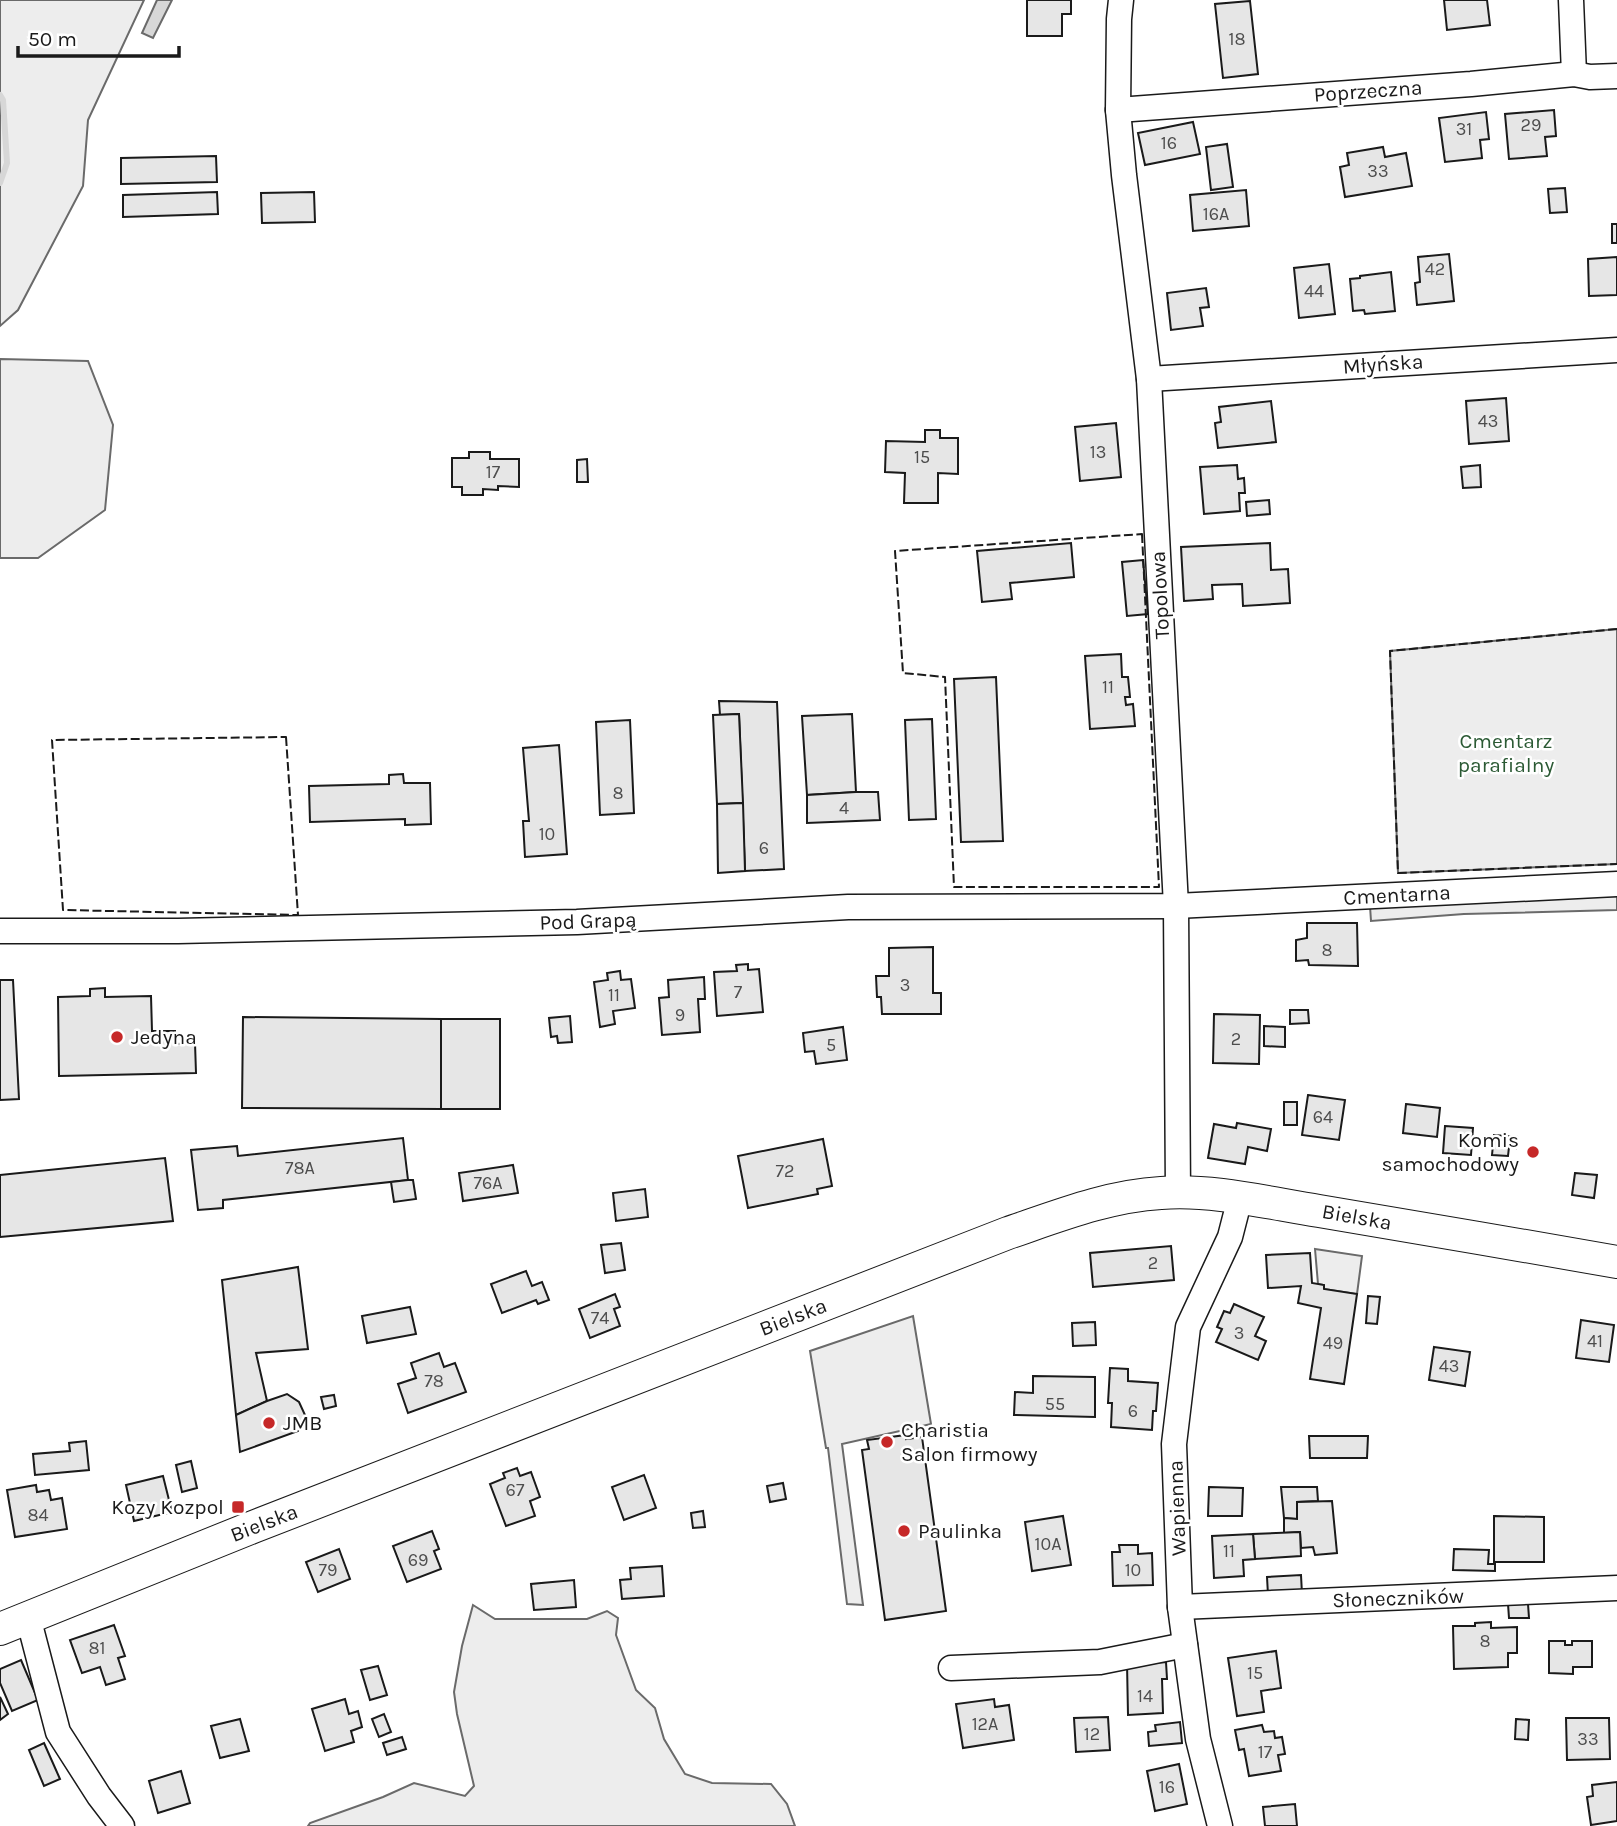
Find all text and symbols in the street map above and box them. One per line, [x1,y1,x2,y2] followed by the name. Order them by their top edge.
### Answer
[18,14,178,58] scale bar
[28,27,77,51] text: 50 m
[1228,28,1246,50] house number: 18
[1313,75,1423,107] street label: Poprzeczna
[1521,114,1541,136] house number: 29
[1456,118,1472,140] house number: 31
[1161,132,1177,154] house number: 16
[1367,160,1389,182] house number: 33
[1203,203,1229,225] house number: 16A
[1425,258,1445,280] house number: 42
[1304,280,1324,302] house number: 44
[1342,349,1424,379] street label: Młyńska
[1478,410,1498,432] house number: 43
[1090,441,1106,463] house number: 13
[914,446,930,468] house number: 15
[486,461,501,483] house number: 17
[1146,550,1174,640] street label: Topolowa
[1102,676,1114,698] house number: 11
[1458,729,1554,777] park label: Cmentarz parafialny
[612,782,624,804] house number: 8
[839,797,849,819] house number: 4
[539,823,555,845] house number: 10
[759,837,769,859] house number: 6
[1343,880,1451,910] street label: Cmentarna
[539,907,637,935] street label: Pod Grapą
[1321,939,1333,961] house number: 8
[900,974,910,996] house number: 3
[734,981,743,1003] house number: 7
[608,984,620,1006] house number: 11
[675,1004,685,1026] house number: 9
[131,1025,197,1049] place label: Jedyna
[1231,1028,1241,1050] house number: 2
[109,1029,125,1045] marker: Jedyna
[826,1034,836,1056] house number: 5
[1313,1106,1333,1128] house number: 64
[1381,1128,1519,1176] place label: Komis samochodowy
[1525,1144,1541,1160] marker: Komis samochodowy
[285,1157,315,1179] house number: 78A
[776,1160,794,1182] house number: 72
[473,1172,503,1194] house number: 76A
[1320,1199,1394,1235] street label: Bielska
[1148,1252,1158,1274] house number: 2
[756,1293,830,1341] street label: Bielska
[591,1307,609,1329] house number: 74
[1234,1322,1244,1344] house number: 3
[1587,1330,1603,1352] house number: 41
[1323,1332,1343,1354] house number: 49
[1439,1355,1459,1377] house number: 43
[424,1370,444,1392] house number: 78
[1045,1393,1065,1415] house number: 55
[1128,1400,1138,1422] house number: 6
[283,1411,322,1435] place label: JMB
[261,1415,277,1431] marker: JMB
[901,1418,1038,1466] place label: Charistia Salon firmowy
[879,1434,895,1450] marker: Charistia Salon firmowy
[1163,1460,1191,1556] street label: Wapienna
[506,1479,525,1501] house number: 67
[111,1495,224,1519] place label: Kozy Kozpol
[227,1499,301,1547] street label: Bielska
[230,1499,246,1515] marker: Kozy Kozpol
[27,1504,49,1526] house number: 84
[918,1519,1002,1543] place label: Paulinka
[896,1523,912,1539] marker: Paulinka
[1035,1533,1061,1555] house number: 10A
[1223,1540,1235,1562] house number: 11
[408,1549,428,1571] house number: 69
[319,1559,337,1581] house number: 79
[1125,1559,1141,1581] house number: 10
[1332,1584,1464,1612] street label: Słoneczników
[1479,1630,1491,1652] house number: 8
[88,1637,106,1659] house number: 81
[1247,1662,1263,1684] house number: 15
[1137,1685,1153,1707] house number: 14
[972,1713,998,1735] house number: 12A
[1084,1723,1100,1745] house number: 12
[1577,1728,1599,1750] house number: 33
[1258,1741,1273,1763] house number: 17
[1159,1776,1175,1798] house number: 16

